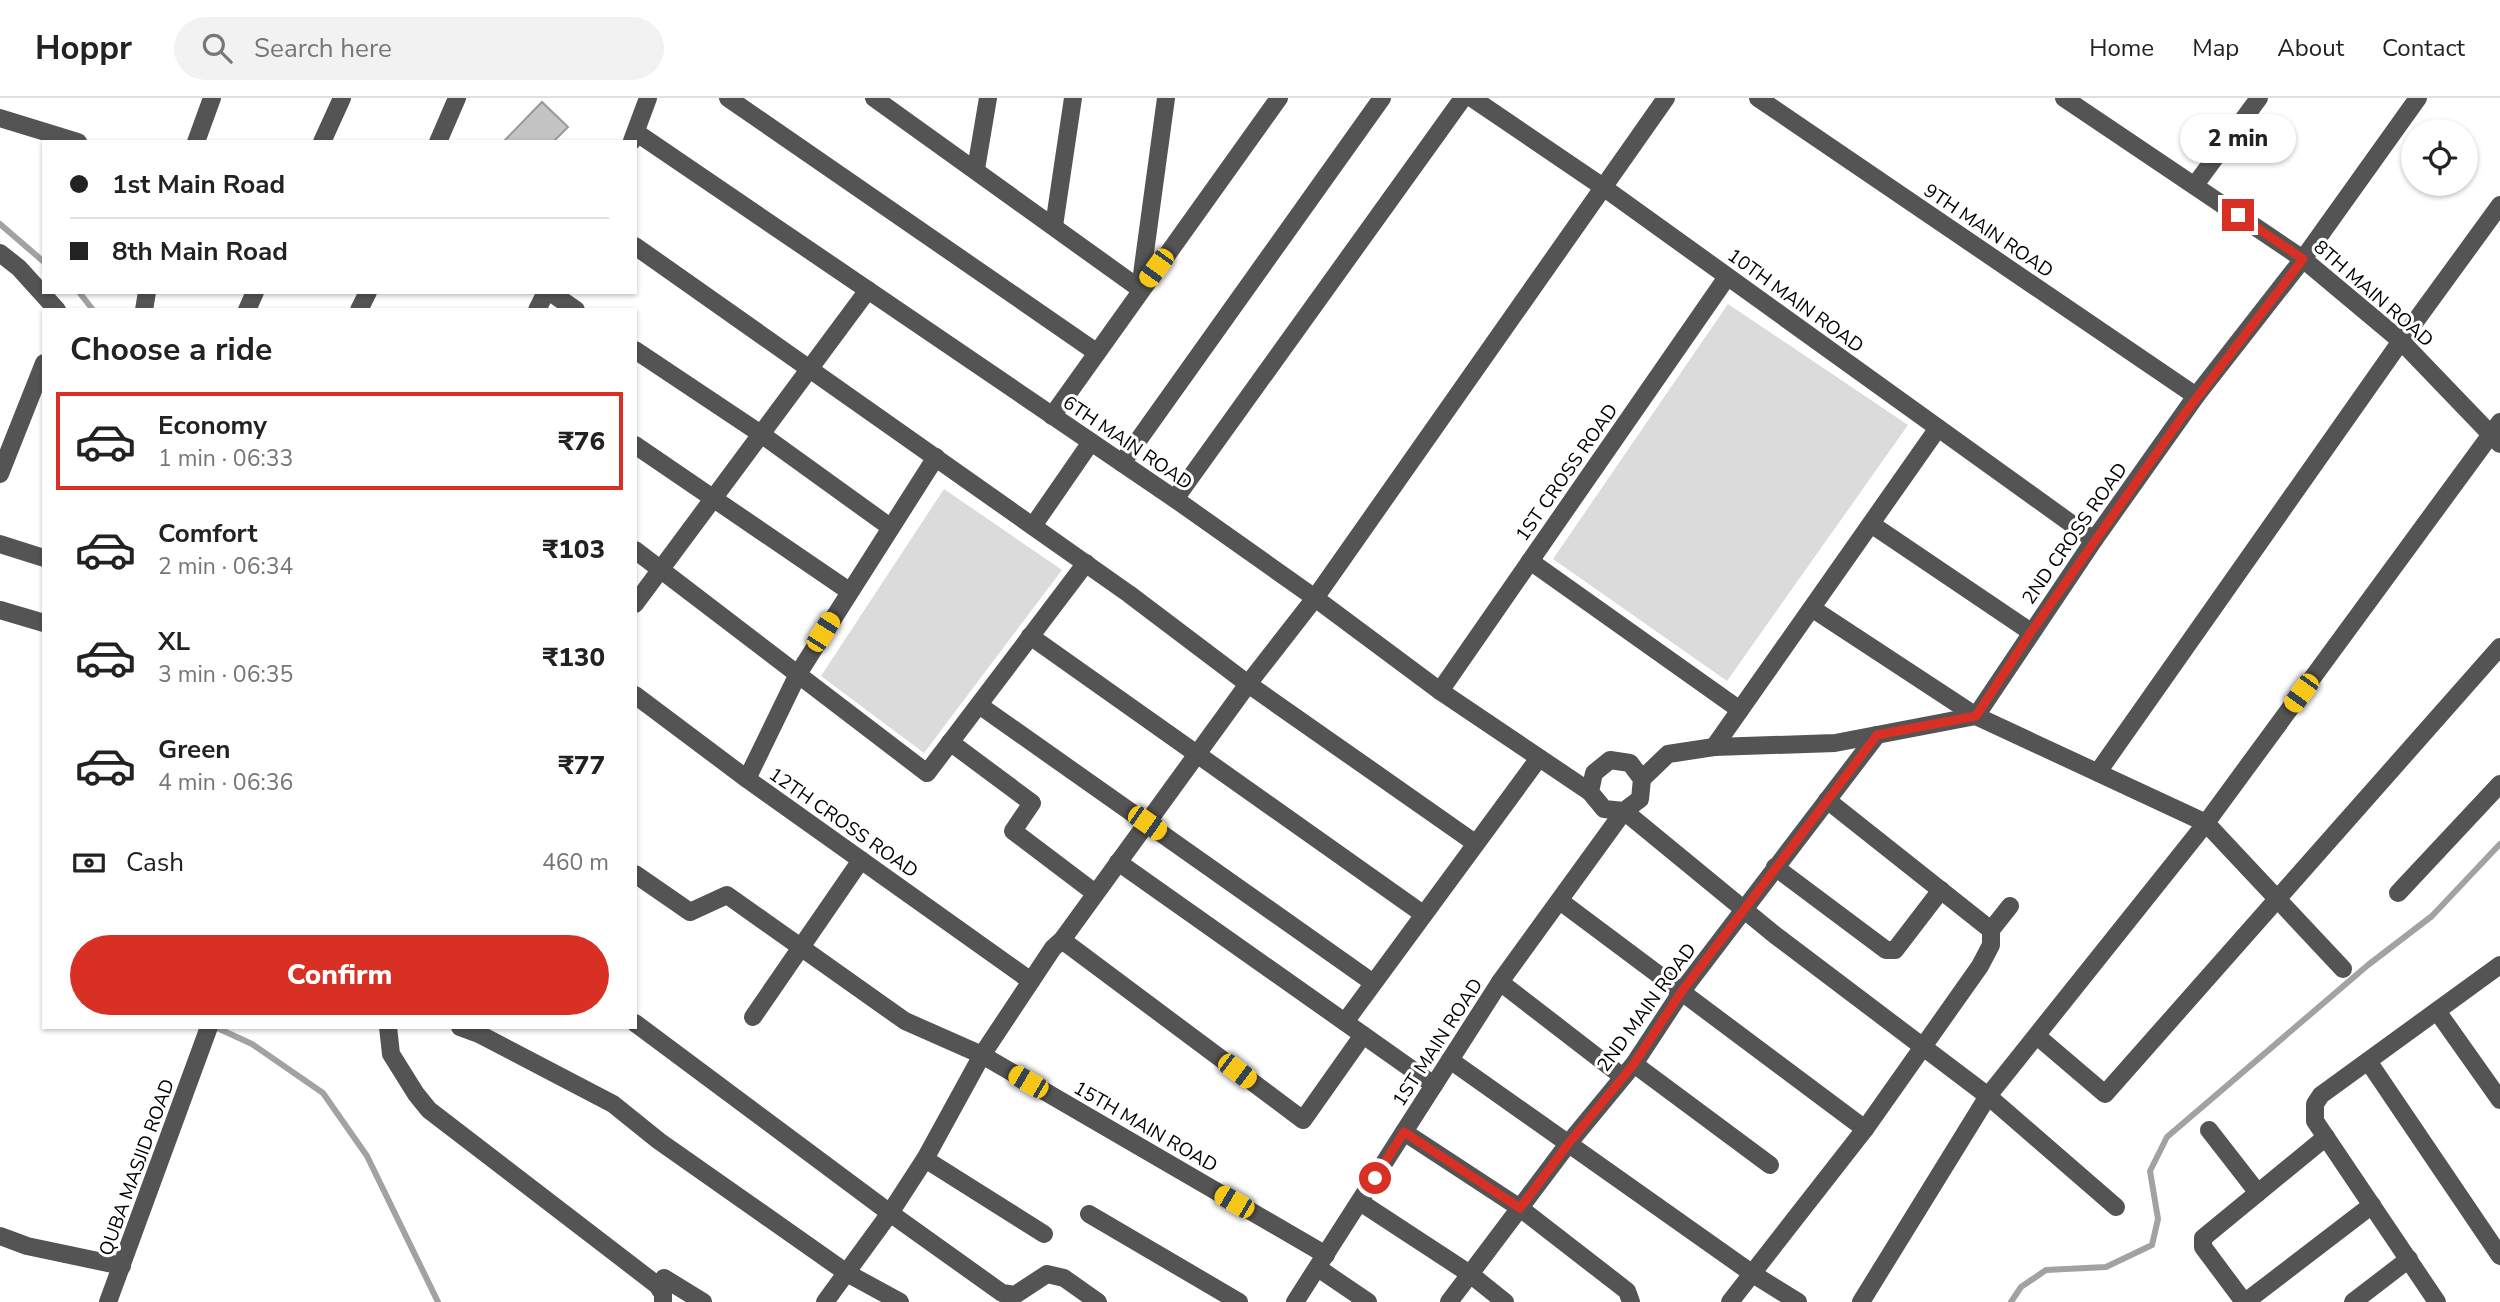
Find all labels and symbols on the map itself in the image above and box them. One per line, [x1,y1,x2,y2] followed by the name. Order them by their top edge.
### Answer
[2180,114,2296,162] callout: 2 min
[1919,178,2058,284] street label: 9TH MAIN ROAD
[2222,199,2254,231] route end
[2308,234,2439,353] street label: 8TH MAIN ROAD
[1722,243,1869,359] street label: 10TH MAIN ROAD
[1136,245,1177,291] car
[1058,390,1197,496] street label: 6TH MAIN ROAD
[1510,399,1624,546] street label: 1ST CROSS ROAD
[2016,457,2134,610] street label: 2ND CROSS ROAD
[803,609,844,655] car
[2281,670,2322,716] car
[764,761,923,884] street label: 12TH CROSS ROAD
[1124,802,1171,844] car
[1591,938,1702,1077] street label: 2ND MAIN ROAD
[1387,973,1489,1112] street label: 1ST MAIN ROAD
[1214,1050,1261,1092] car
[1005,1062,1052,1102] car
[93,1075,181,1259] street label: QUBA MASJID ROAD
[1069,1075,1222,1179] street label: 15TH MAIN ROAD
[1359,1162,1391,1194] route start
[1211,1182,1258,1222] car

